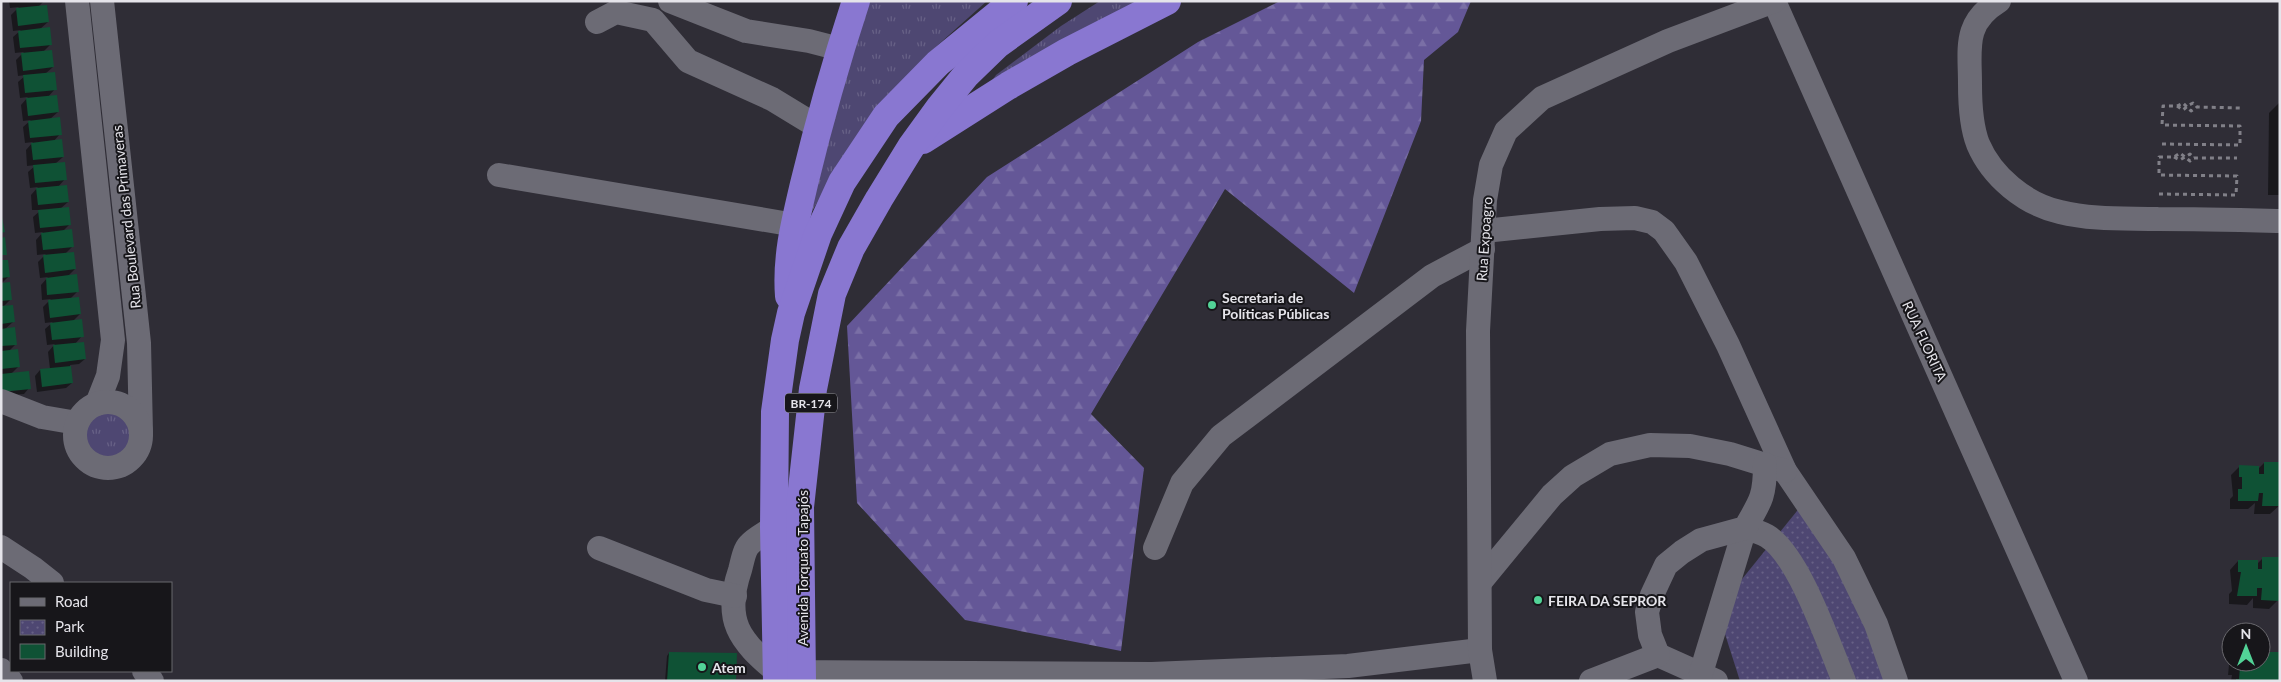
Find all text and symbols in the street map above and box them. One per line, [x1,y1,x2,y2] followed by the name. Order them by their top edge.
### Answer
[108,124,144,310] street label: Rua Boulevard das Primaveras
[1473,196,1495,282] street label: Rua Expoagro
[1222,289,1329,322] place label: Secretaria de Políticas Públicas
[1899,298,1951,384] street label: RUA FLORITA
[1206,299,1218,311] marker: Secretaria de Políticas Públicas
[785,393,837,412] road number: BR-174
[794,490,811,646] street label: Avenida Torquato Tapajós
[10,582,172,672] legend
[55,592,88,610] text: Road
[1548,592,1667,609] place label: FEIRA DA SEPROR
[1532,594,1544,606] marker: FEIRA DA SEPROR
[55,617,85,635] text: Park
[2221,622,2271,672] north arrow
[2241,625,2251,642] text: N
[55,642,108,660] text: Building
[711,659,746,676] place label: Atem
[696,661,708,673] marker: Atem

